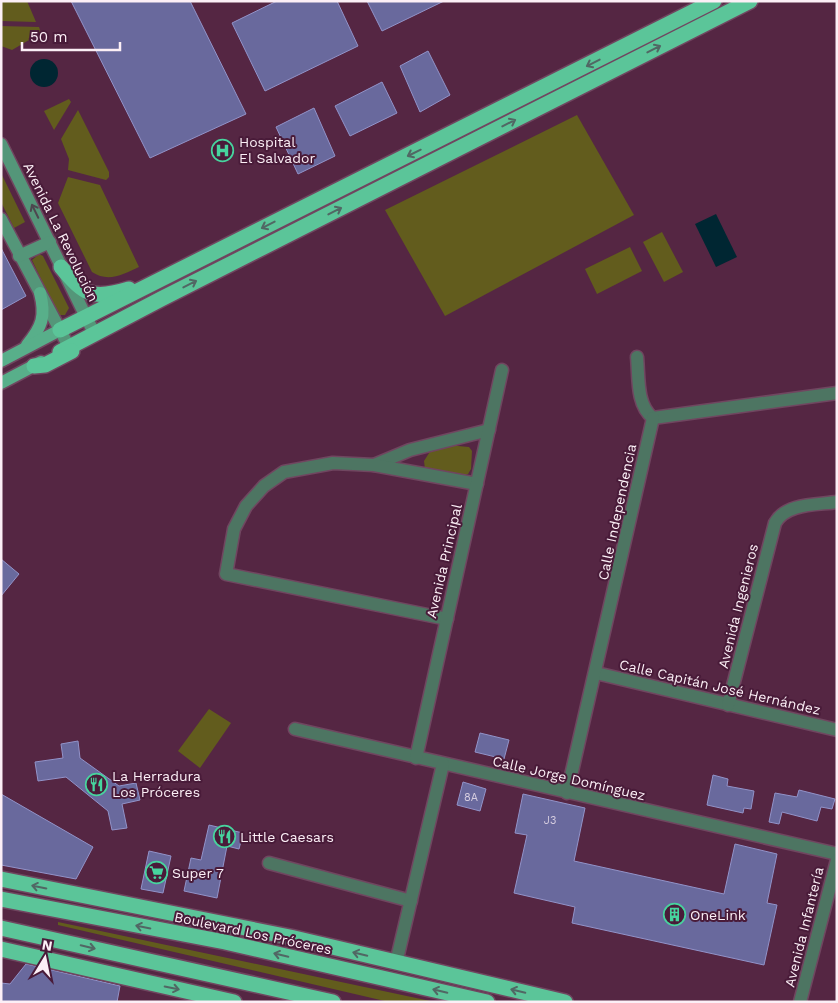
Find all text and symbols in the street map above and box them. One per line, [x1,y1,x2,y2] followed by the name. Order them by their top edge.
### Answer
[22,20,120,52] scale bar
[30,28,67,46] text: 50 m
[646,44,661,54] one-way arrow
[586,59,601,68] one-way arrow
[501,118,516,127] one-way arrow
[239,134,315,166] place label: Hospital El Salvador
[211,138,235,162] hospital icon: Hospital El Salvador
[407,148,422,158] one-way arrow
[20,160,102,304] street label: Avenida La Revolución
[30,203,40,218] one-way arrow
[327,206,342,215] one-way arrow
[261,220,276,230] one-way arrow
[182,279,197,288] one-way arrow
[595,442,639,582] street label: Calle Independencia
[423,502,465,620] street label: Avenida Principal
[715,542,761,670] street label: Avenida Ingenieros
[618,656,822,718] street label: Calle Capitán José Hernández
[491,753,647,803] street label: Calle Jorge Domínguez
[112,768,201,800] place label: La Herradura Los Próceres
[84,772,108,796] restaurant icon: La Herradura Los Próceres
[464,791,478,804] house number: 8A
[544,814,556,827] house number: J3
[212,825,236,849] restaurant icon: Little Caesars
[240,829,334,845] place label: Little Caesars
[144,861,168,885] supermarket icon: Super 7
[172,865,224,881] place label: Super 7
[781,865,827,989] street label: Avenida Infantería
[31,882,47,891] one-way arrow
[662,903,686,927] building icon: OneLink
[690,907,746,923] place label: OneLink
[173,908,333,958] street label: Boulevard Los Próceres
[135,921,151,931] one-way arrow
[20,933,70,983] north arrow
[41,936,54,954] text: N
[79,943,95,952] one-way arrow
[352,949,368,958] one-way arrow
[274,950,290,959] one-way arrow
[163,984,179,993] one-way arrow
[432,986,448,995] one-way arrow
[510,986,526,995] one-way arrow

